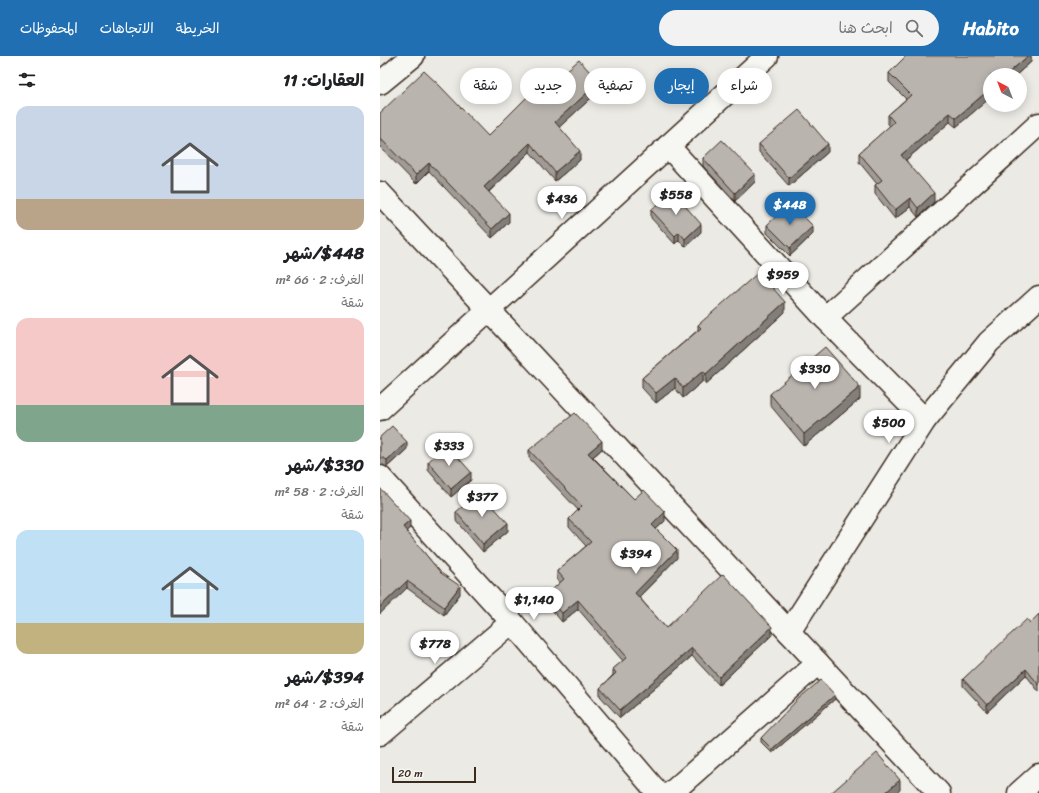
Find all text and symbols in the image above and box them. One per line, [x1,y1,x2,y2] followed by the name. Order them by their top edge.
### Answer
[659,10,939,46] search box
[963,12,1019,45] text: Habito
[839,15,893,41] text: ابحث هنا
[20,16,78,41] text: المحفوظات
[100,16,154,41] text: الاتجاهات
[176,16,219,41] text: الخريطة
[903,17,925,39] icon: search
[283,65,364,95] text: العقارات: 11
[460,68,512,104] chip: شقة
[520,68,576,104] chip: جديد
[584,68,646,104] chip: تصفية
[654,68,709,104] chip: إيجار
[717,68,772,104] chip: شراء
[983,68,1027,112] north arrow
[983,68,1027,112] map controls
[16,69,38,91] icon: filters
[154,132,226,204] icon: home
[652,182,700,216] pin: $558
[660,183,692,206] text: $558
[538,186,586,220] pin: $436
[546,187,578,210] text: $436
[766,192,814,226] pin: $448
[774,193,806,216] text: $448
[284,238,364,268] text: $448/شهر
[759,262,807,296] pin: $959
[767,263,799,286] text: $959
[276,268,364,291] text: الغرف: 2 · 66 m²
[341,291,364,314] text: شقة
[154,344,226,416] icon: home
[791,356,839,390] pin: $330
[799,357,831,380] text: $330
[865,410,913,444] pin: $500
[872,411,906,434] text: $500
[425,433,473,467] pin: $333
[434,434,464,457] text: $333
[286,450,364,480] text: $330/شهر
[275,480,364,503] text: الغرف: 2 · 58 m²
[458,484,506,518] pin: $377
[467,485,497,508] text: $377
[341,503,364,526] text: شقة
[612,541,660,575] pin: $394
[620,542,652,565] text: $394
[154,556,226,628] icon: home
[501,587,567,621] pin: $1,140
[514,588,554,611] text: $1,140
[411,631,459,665] pin: $778
[419,632,451,655] text: $778
[285,662,364,692] text: $394/شهر
[275,692,364,715] text: الغرف: 2 · 64 m²
[341,715,364,738] text: شقة
[398,764,423,783] text: 20 m
[392,765,476,784] scale bar

